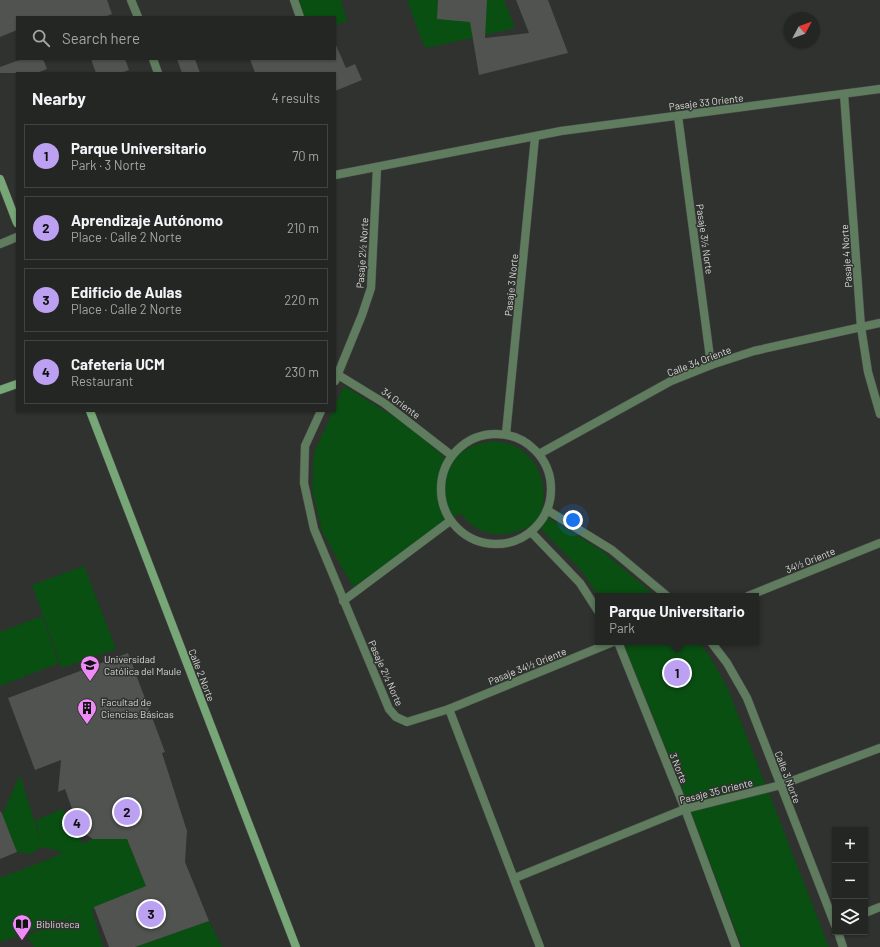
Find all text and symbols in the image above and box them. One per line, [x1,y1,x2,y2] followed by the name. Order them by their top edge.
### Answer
[784,12,820,48] north arrow
[16,16,336,60] search box
[30,27,52,49] icon: search
[62,29,140,47] text: Search here
[32,88,86,108] text: Nearby
[272,90,320,106] text: 4 results
[668,91,744,113] street label: Pasaje 33 Oriente
[71,139,207,157] text: Parque Universitario
[44,148,48,164] text: 1
[292,148,319,164] text: 70 m
[71,157,146,173] text: Park · 3 Norte
[694,203,716,275] street label: Pasaje 3½ Norte
[71,211,223,229] text: Aprendizaje Autónomo
[354,217,370,289] street label: Pasaje 2½ Norte
[42,220,50,236] text: 2
[287,220,319,236] text: 210 m
[838,224,854,288] street label: Pasaje 4 Norte
[71,229,182,245] text: Place · Calle 2 Norte
[502,253,520,317] street label: Pasaje 3 Norte
[71,283,182,301] text: Edificio de Aulas
[42,292,50,308] text: 3
[284,292,319,308] text: 220 m
[71,301,182,317] text: Place · Calle 2 Norte
[665,343,733,379] street label: Calle 34 Oriente
[71,355,165,373] text: Cafeteria UCM
[42,364,50,380] text: 4
[285,364,319,380] text: 230 m
[71,373,133,389] text: Restaurant
[379,385,423,421] street label: 34 Oriente
[563,510,583,530] your location
[783,545,837,575] street label: 34½ Oriente
[595,593,759,645] popup
[609,602,745,620] text: Parque Universitario
[609,620,635,636] text: Park
[366,638,406,708] street label: Pasaje 2½ Norte
[486,645,568,687] street label: Pasaje 34½ Oriente
[187,647,217,703] street label: Calle 2 Norte
[104,653,181,677] place label: Universidad Católica del Maule
[79,654,101,682] school or university icon: Universidad Católica del Maule
[664,658,690,688] pin: 1
[101,696,174,720] place label: Facultad de Ciencias Básicas
[76,697,98,725] building icon: Facultad de Ciencias Básicas
[773,749,803,805] street label: Calle 3 Norte
[667,751,691,785] street label: 3 Norte
[678,776,754,806] street label: Pasaje 35 Oriente
[114,797,140,827] pin: 2
[64,808,90,838] pin: 4
[832,827,868,935] map controls
[832,827,868,863] button: +
[832,863,868,899] button: −
[138,899,164,929] pin: 3
[832,899,868,935] button: layers
[11,913,33,941] library icon: Biblioteca
[36,918,80,930] place label: Biblioteca

